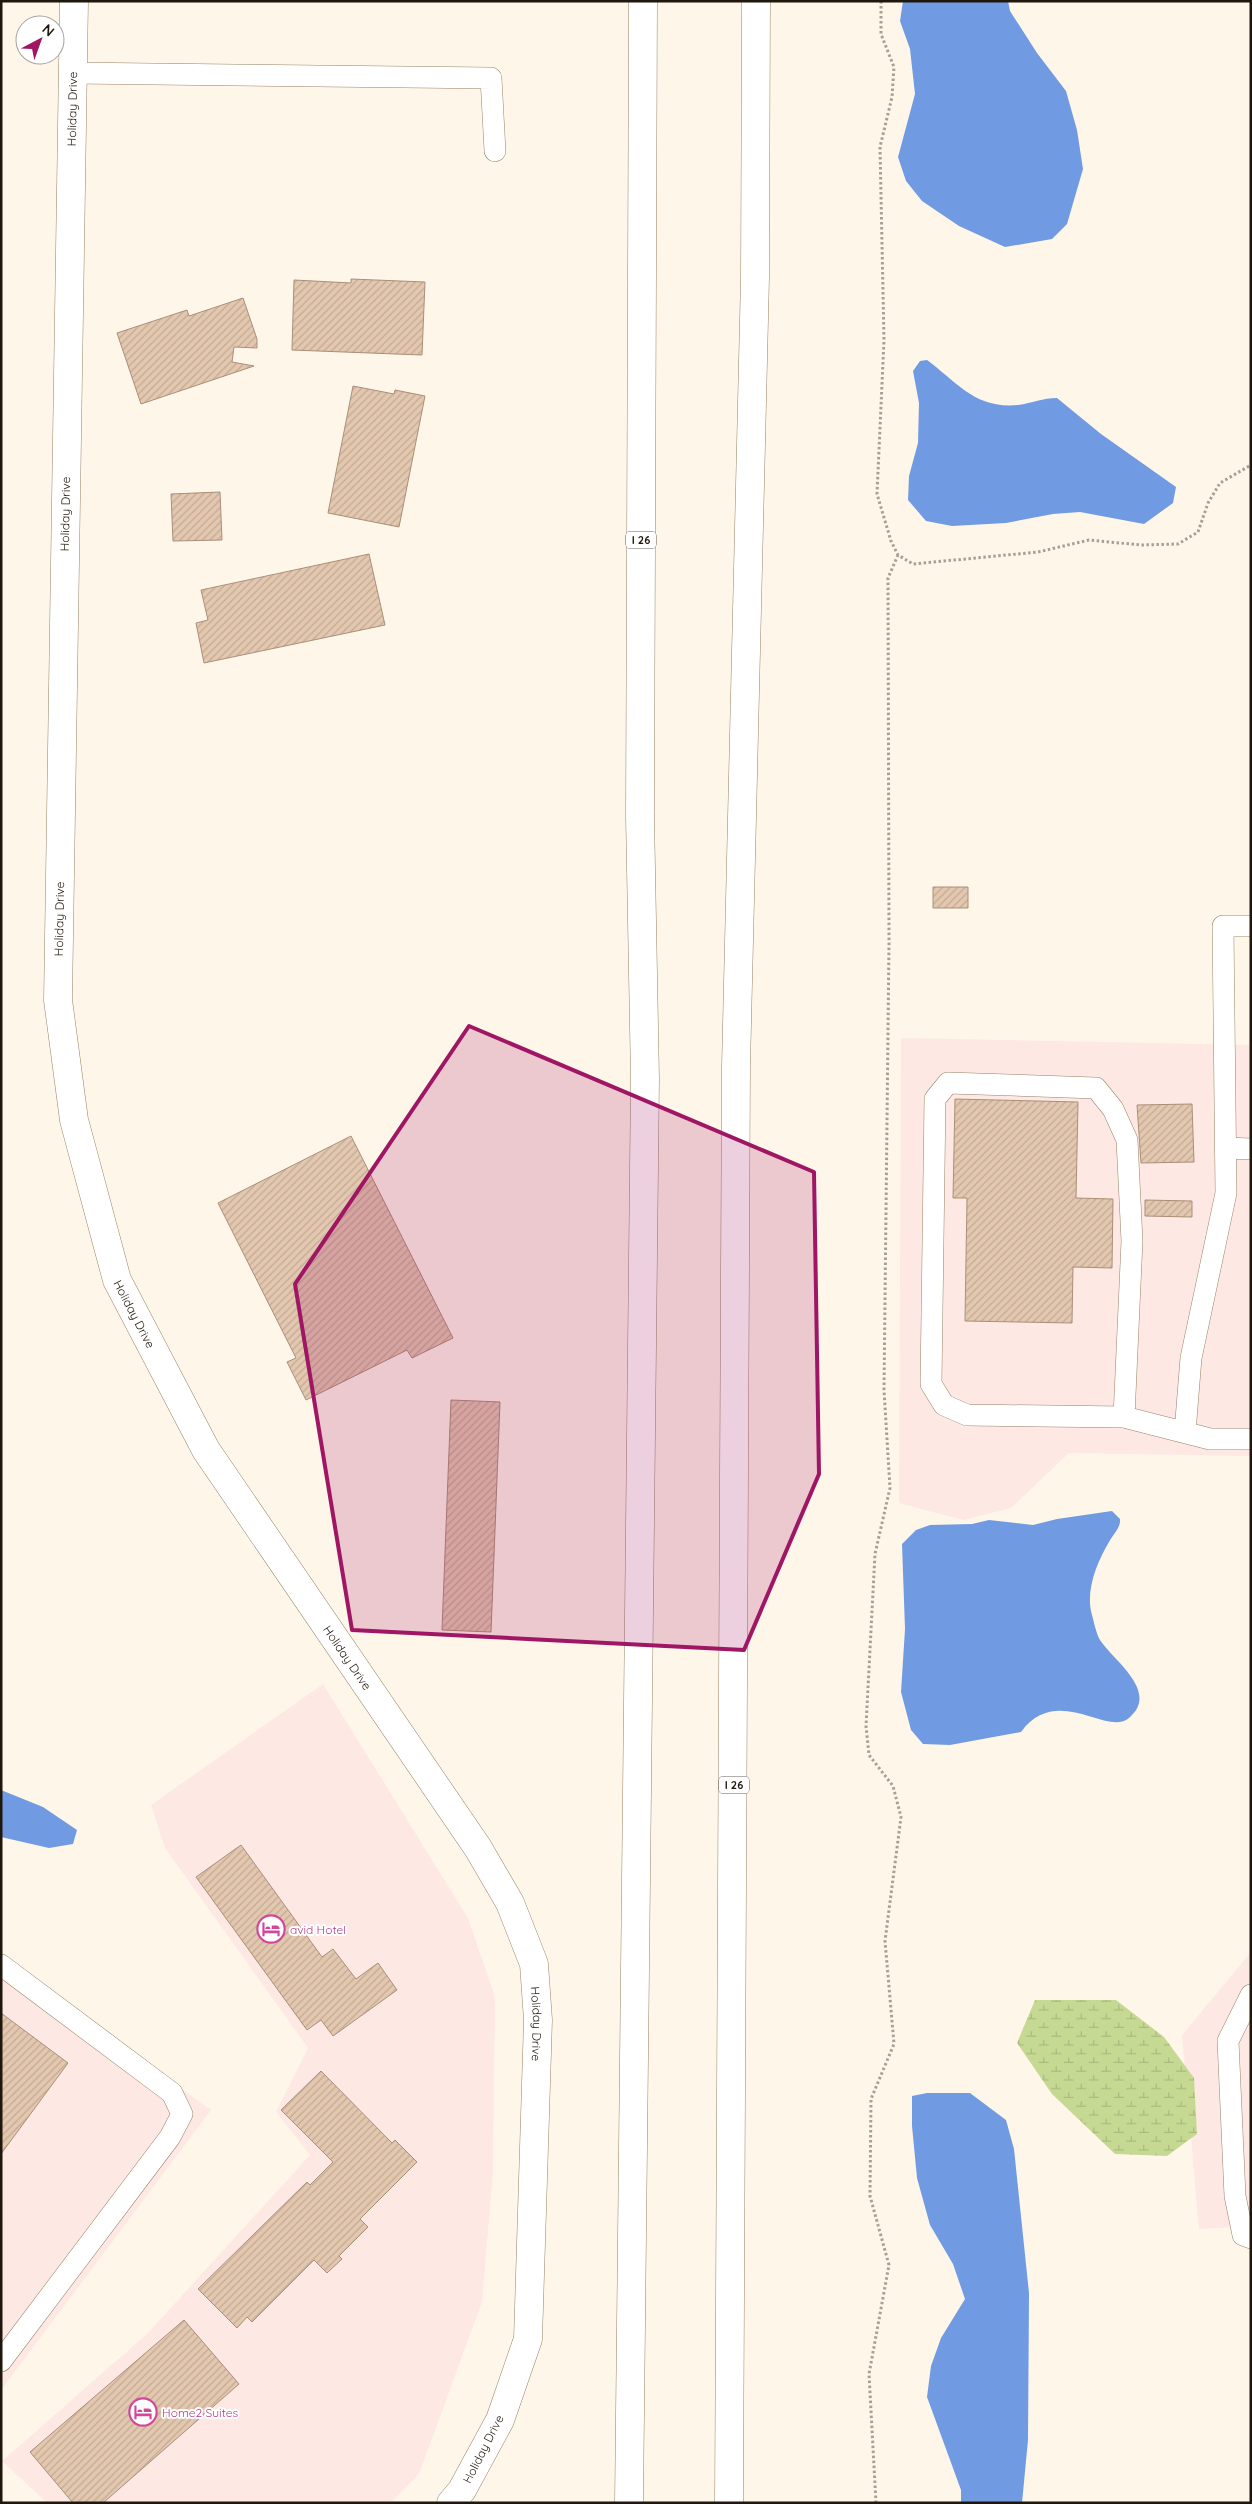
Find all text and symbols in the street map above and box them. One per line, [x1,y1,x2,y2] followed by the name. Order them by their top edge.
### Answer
[15,15,65,65] north arrow
[39,20,58,40] text: N
[64,71,80,147] street label: Holiday Drive
[57,476,73,552] street label: Holiday Drive
[626,532,656,548] road number: I 26
[51,881,67,957] street label: Holiday Drive
[111,1277,159,1351] street label: Holiday Drive
[320,1622,375,1693] street label: Holiday Drive
[719,1776,749,1794] road number: I 26
[256,1914,286,1944] hotel icon: avid Hotel
[290,1922,346,1937] place label: avid Hotel
[528,1986,546,2062] street label: Holiday Drive
[128,2397,158,2427] hotel icon: Home2 Suites
[162,2405,238,2420] place label: Home2 Suites
[459,2412,507,2486] street label: Holiday Drive

